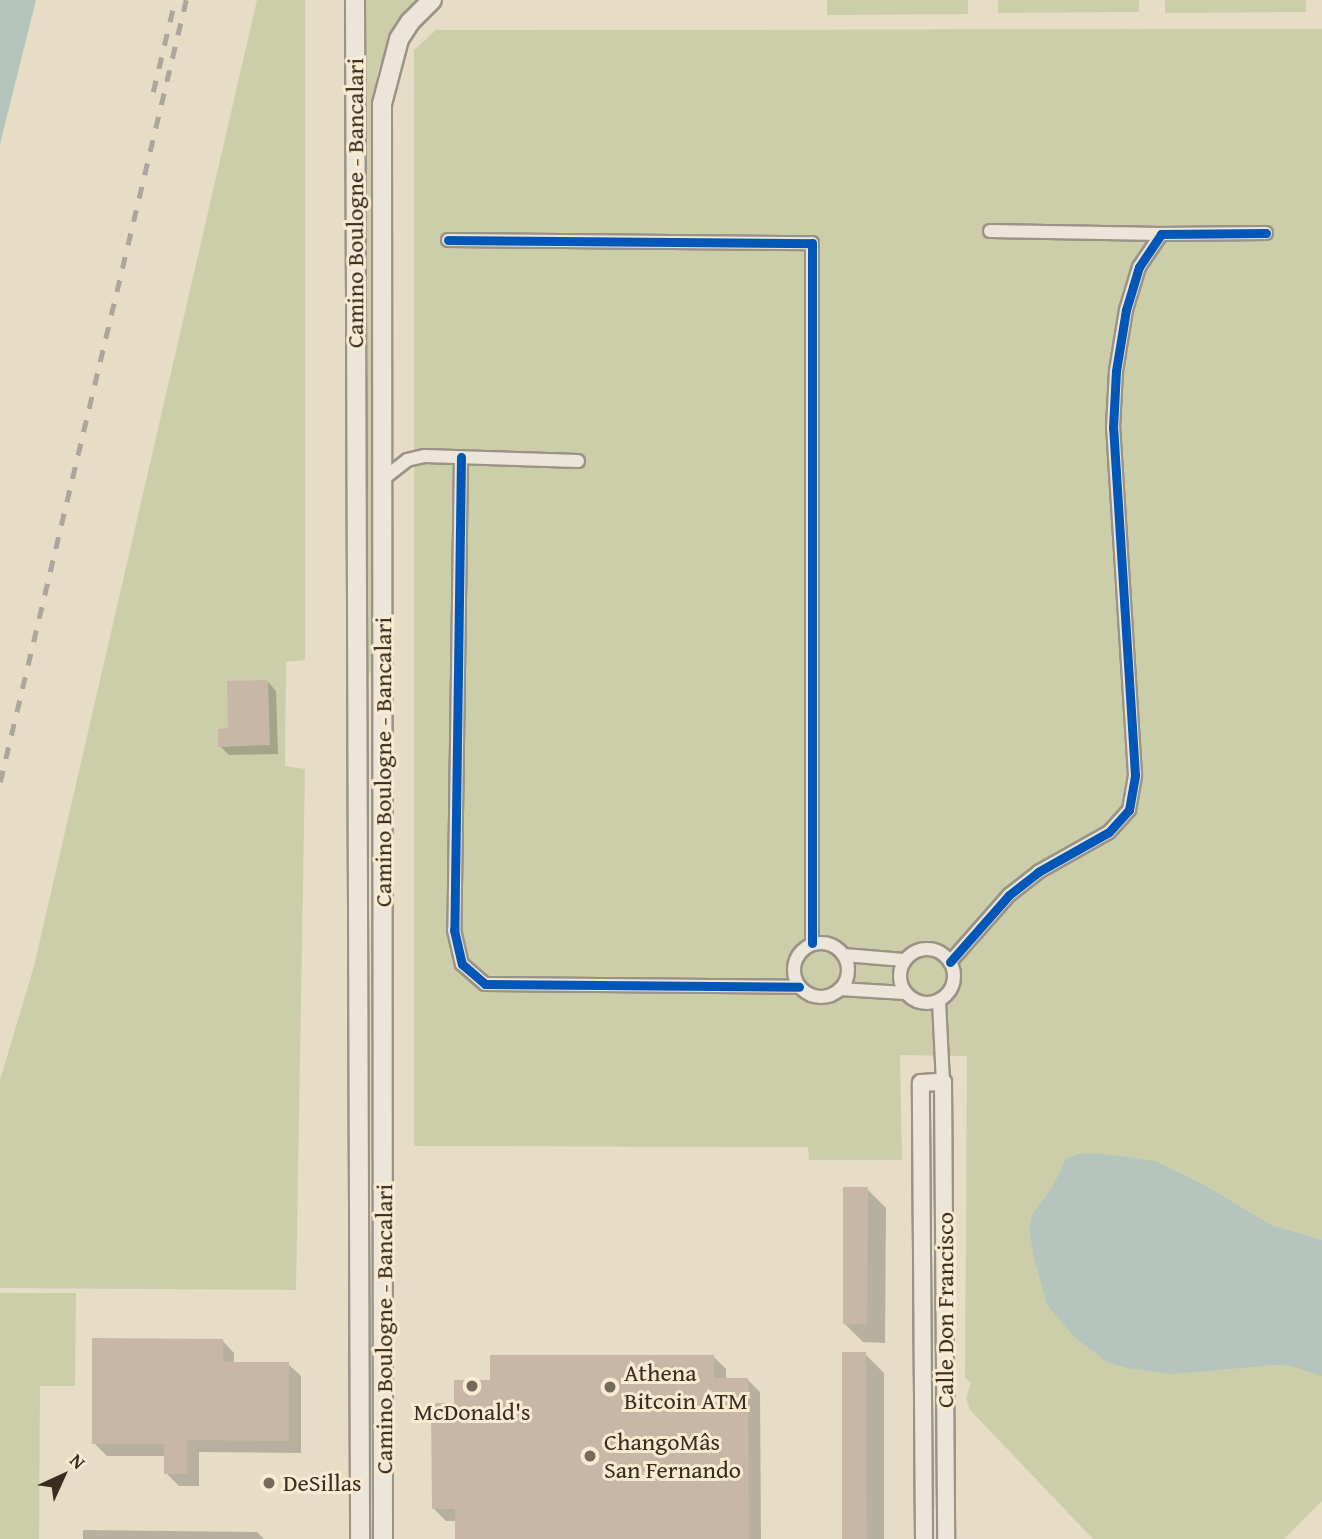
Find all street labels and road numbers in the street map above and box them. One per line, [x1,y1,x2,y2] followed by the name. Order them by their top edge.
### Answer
[341,58,369,348] street label: Camino Boulogne - Bancalari
[369,617,397,907] street label: Camino Boulogne - Bancalari
[370,1184,398,1474] street label: Camino Boulogne - Bancalari
[931,1212,959,1408] street label: Calle Don Francisco

